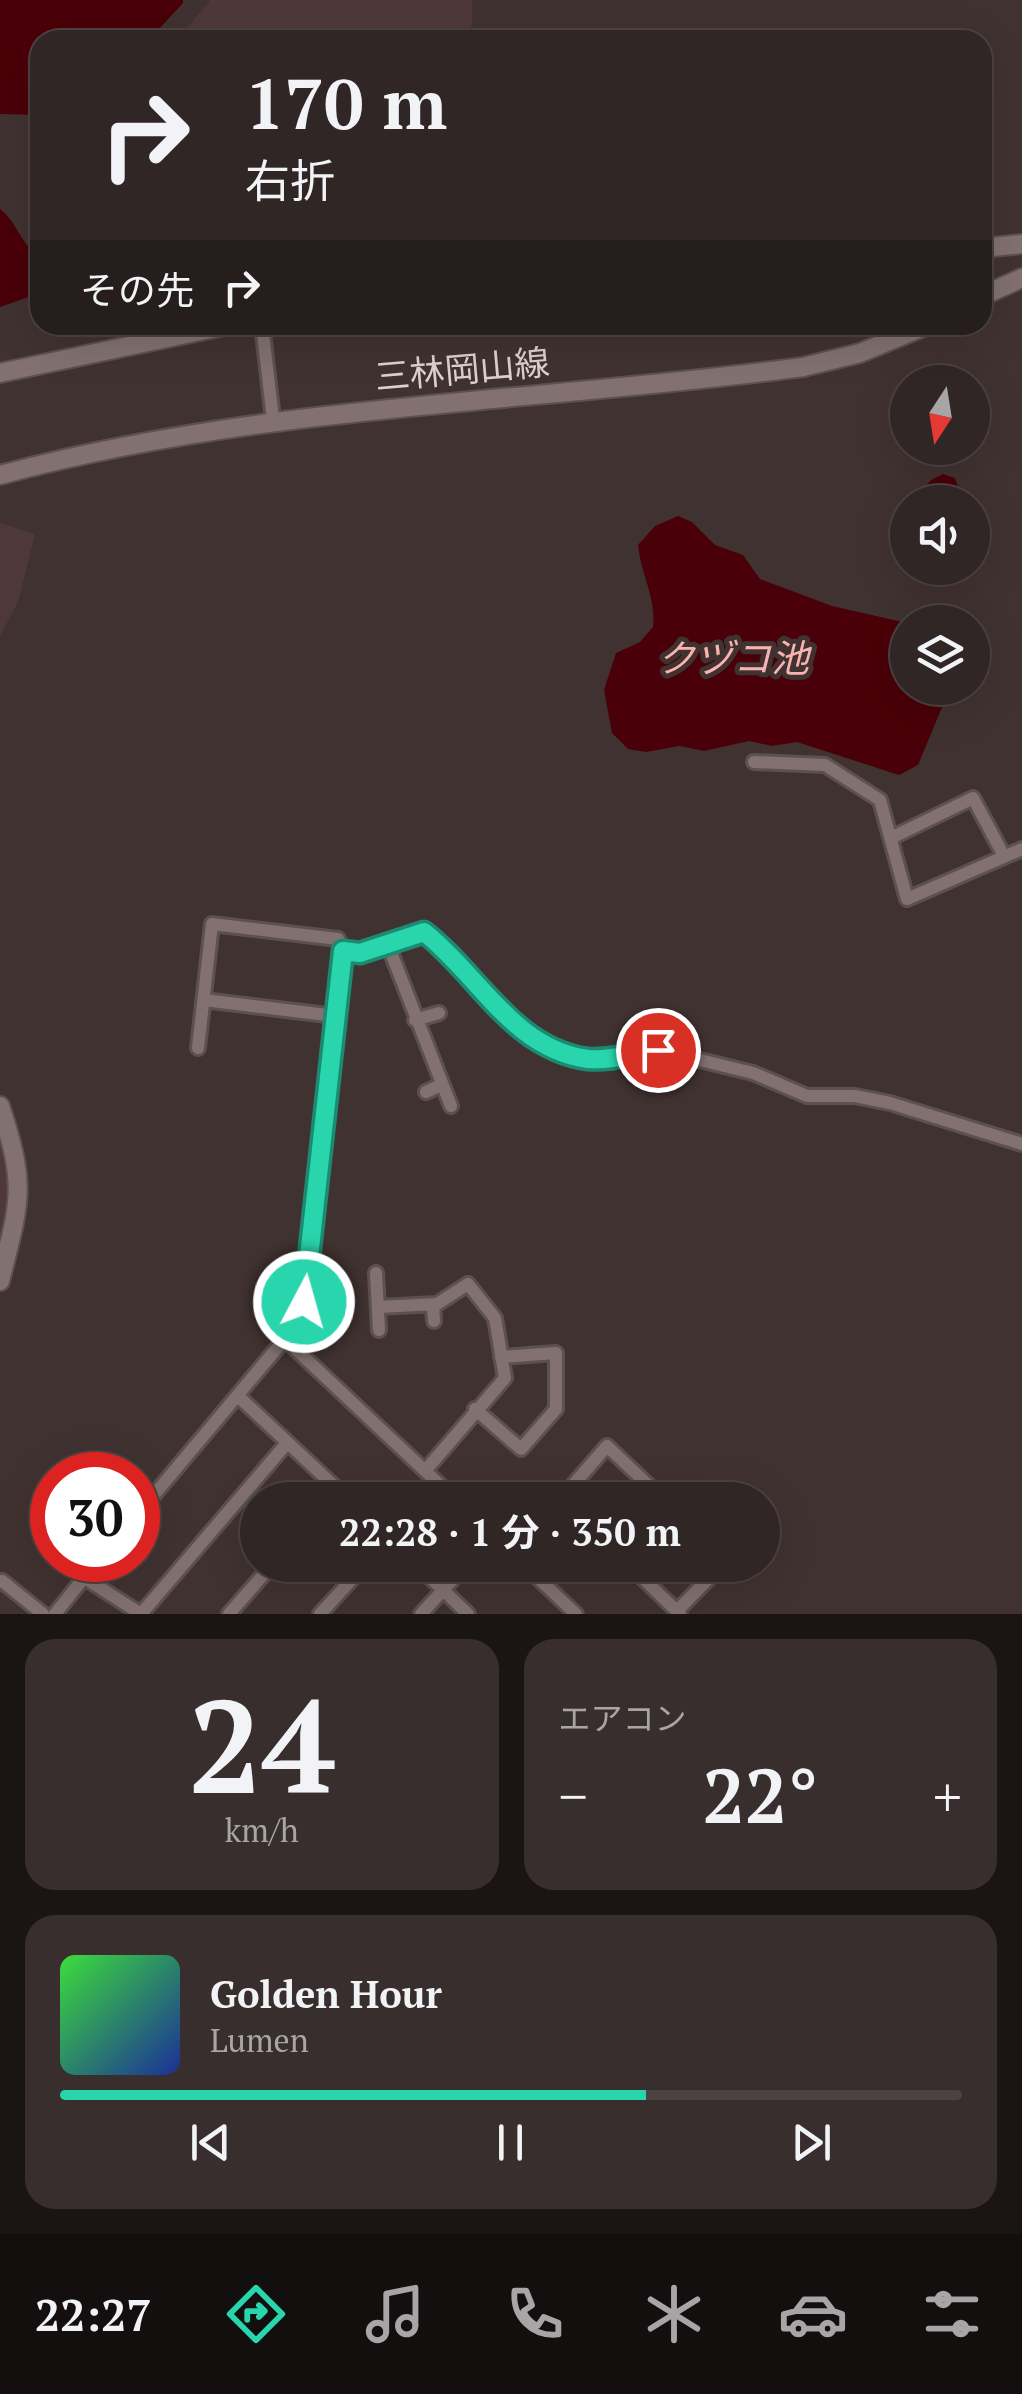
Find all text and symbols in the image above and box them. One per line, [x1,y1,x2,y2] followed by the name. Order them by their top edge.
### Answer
[245,56,447,149] text: 170 m
[80,70,210,200] icon: right
[245,150,335,210] text: 右折
[214,260,269,315] icon: right
[80,265,194,315] text: その先
[373,338,551,400] street label: 三林岡山線
[890,365,990,465] north arrow
[890,365,990,705] map controls
[890,485,990,585] button: sound
[890,605,990,705] button: layers
[657,633,813,683] water label: クヅコ池
[616,1008,701,1093] pin
[631,1023,686,1078] icon: arrive
[252,1250,356,1354] position arrow
[30,1452,160,1582] speed limit sign: 30
[339,1507,681,1557] text: 22:28 · 1 分 · 350 m
[188,1658,335,1830] text: 24
[559,1697,687,1739] text: エアコン
[702,1745,818,1844] text: 22°
[559,1759,588,1832] text: −
[933,1759,962,1832] text: +
[225,1809,299,1851] text: km/h
[210,1969,442,2019] text: Golden Hour
[210,2019,309,2061] text: Lumen
[183,2115,238,2170] icon: previous
[483,2115,538,2170] icon: pause
[784,2115,839,2170] icon: next
[221,2279,291,2349] icon: directions
[360,2279,430,2349] icon: music
[500,2279,570,2349] icon: phone
[639,2279,709,2349] icon: climate
[778,2279,848,2349] icon: car
[917,2279,987,2349] icon: filters
[35,2284,152,2344] text: 22:27

